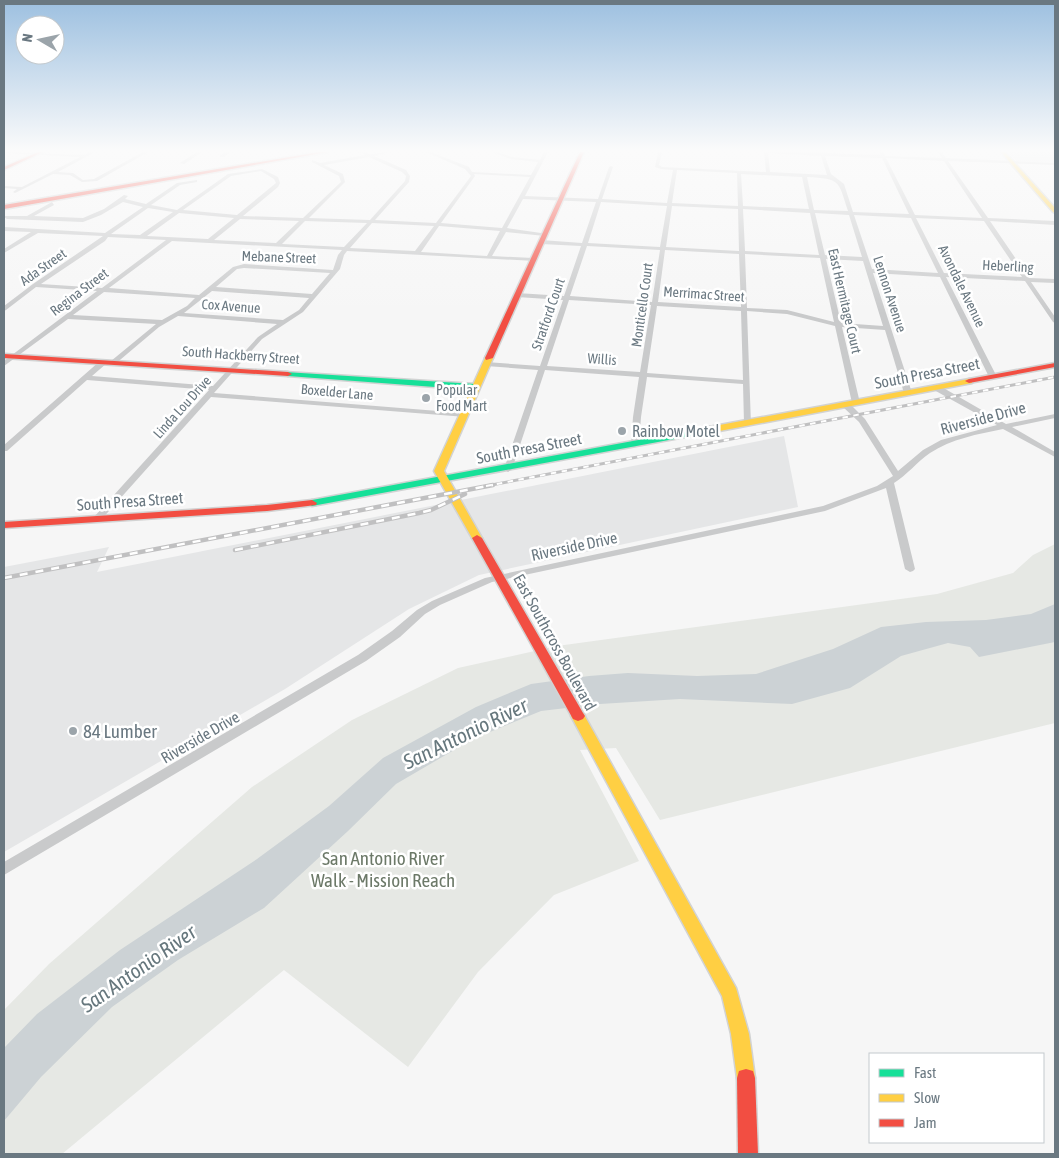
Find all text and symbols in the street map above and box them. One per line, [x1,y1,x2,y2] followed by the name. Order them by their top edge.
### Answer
[15,15,65,65] north arrow
[19,33,36,43] text: N
[935,242,989,330] street label: Avondale Avenue
[17,245,69,289] street label: Ada Street
[825,247,865,355] street label: East Hermitage Court
[241,248,317,266] street label: Mebane Street
[870,254,910,334] street label: Lennon Avenue
[982,257,1034,275] street label: Heberling
[628,262,656,348] street label: Monticello Court
[47,265,111,319] street label: Regina Street
[528,276,568,352] street label: Stratford Court
[663,283,745,305] street label: Merrimac Street
[201,296,261,316] street label: Cox Avenue
[182,343,300,367] street label: South Hackberry Street
[587,350,617,368] street label: Willis
[873,354,981,392] street label: South Presa Street
[150,373,214,441] street label: Linda Lou Drive
[300,381,374,403] street label: Boxelder Lane
[436,382,487,414] place label: Popular Food Mart
[420,392,432,404] marker: Popular Food Mart
[938,398,1028,438] street label: Riverside Drive
[632,422,721,440] place label: Rainbow Motel
[616,425,628,437] marker: Rainbow Motel
[475,429,583,467] street label: South Presa Street
[76,488,184,514] street label: South Presa Street
[529,528,619,564] street label: Riverside Drive
[510,571,600,713] street label: East Southcross Boulevard
[398,692,532,774] water label: San Antonio River
[158,707,242,767] street label: Riverside Drive
[83,720,157,742] place label: 84 Lumber
[67,725,79,737] marker: 84 Lumber
[311,847,455,891] park label: San Antonio River Walk - Mission Reach
[75,919,201,1017] water label: San Antonio River
[869,1053,1044,1143] legend
[914,1064,936,1081] text: Fast
[914,1089,940,1106] text: Slow
[914,1114,937,1131] text: Jam

